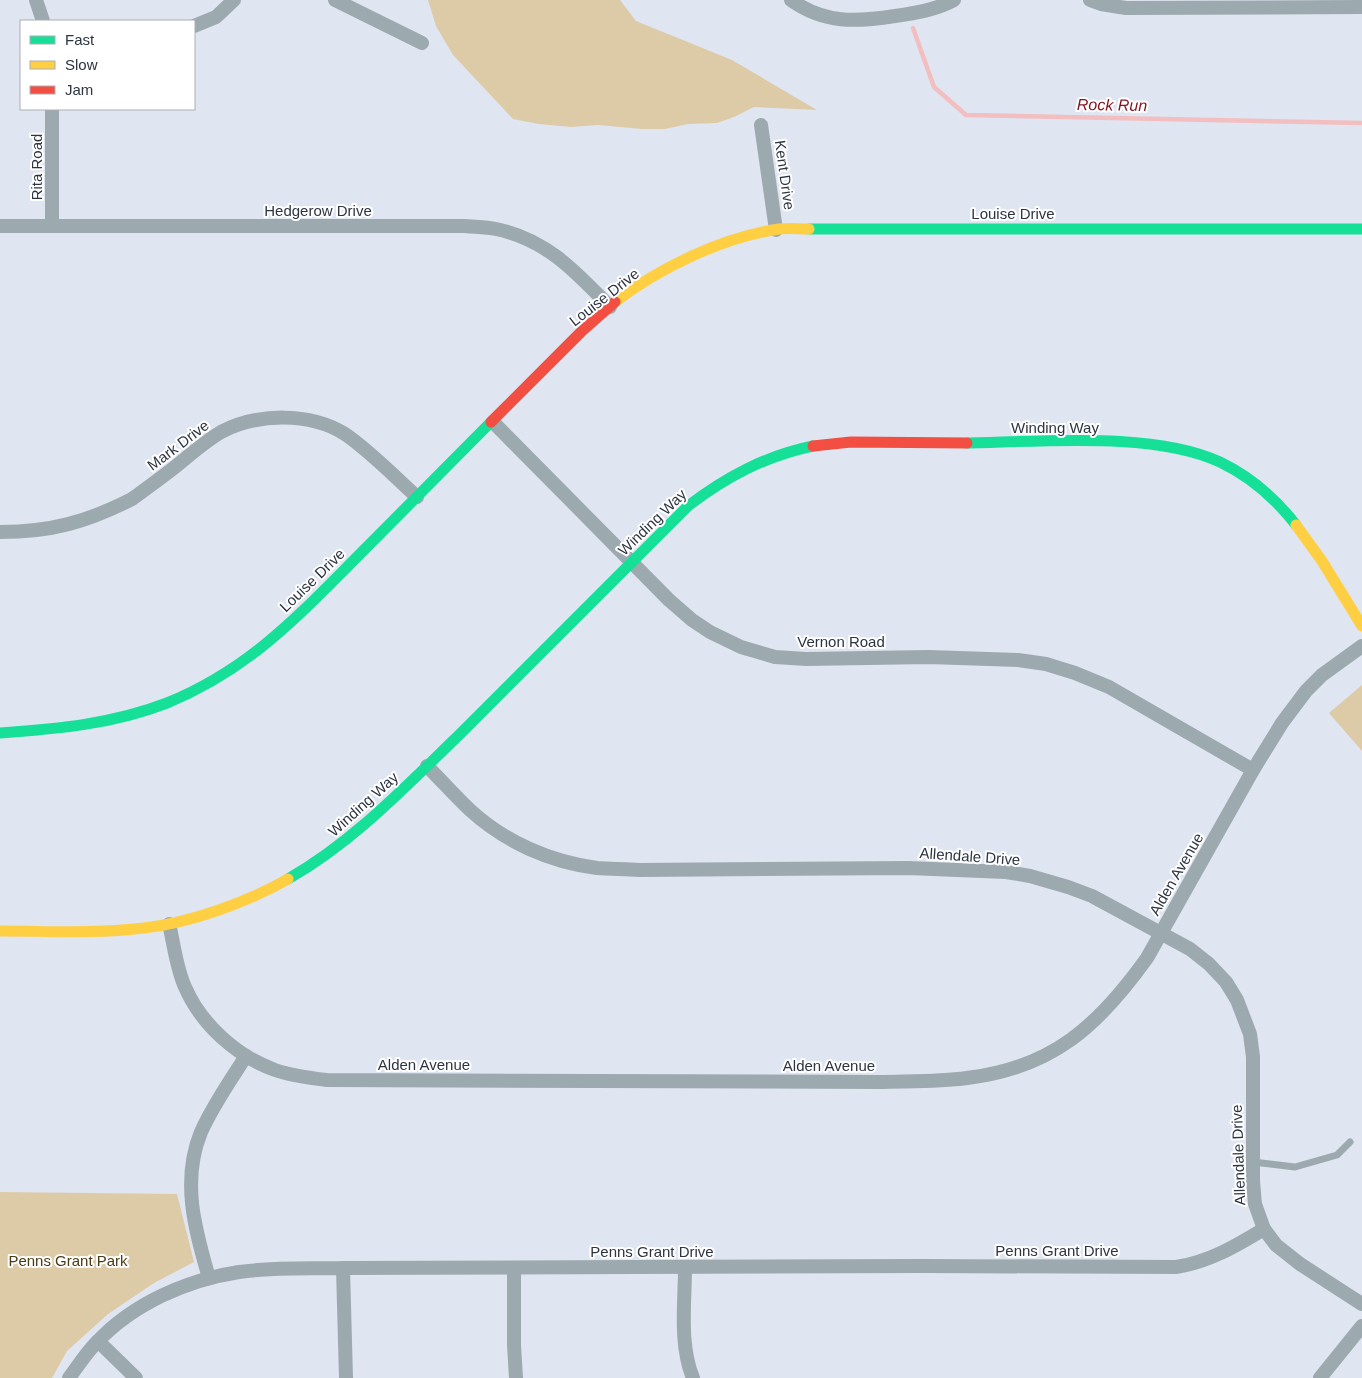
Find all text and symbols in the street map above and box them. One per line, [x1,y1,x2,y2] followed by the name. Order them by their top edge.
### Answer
[20,20,195,110] legend
[65,31,95,48] text: Fast
[65,56,98,73] text: Slow
[65,81,93,98] text: Jam
[1077,96,1147,114] water label: Rock Run
[28,134,45,200] street label: Rita Road
[772,139,798,211] street label: Kent Drive
[264,202,372,219] street label: Hedgerow Drive
[971,205,1055,222] street label: Louise Drive
[566,265,642,329] street label: Louise Drive
[144,416,212,474] street label: Mark Drive
[1011,419,1099,436] street label: Winding Way
[615,485,690,559] street label: Winding Way
[276,545,348,615] street label: Louise Drive
[797,633,885,650] street label: Vernon Road
[325,768,402,840] street label: Winding Way
[1146,830,1206,918] street label: Alden Avenue
[919,844,1021,868] street label: Allendale Drive
[378,1056,470,1073] street label: Alden Avenue
[783,1057,875,1074] street label: Alden Avenue
[1228,1104,1248,1206] street label: Allendale Drive
[995,1242,1119,1259] street label: Penns Grant Drive
[590,1243,714,1260] street label: Penns Grant Drive
[8,1252,128,1269] park label: Penns Grant Park

